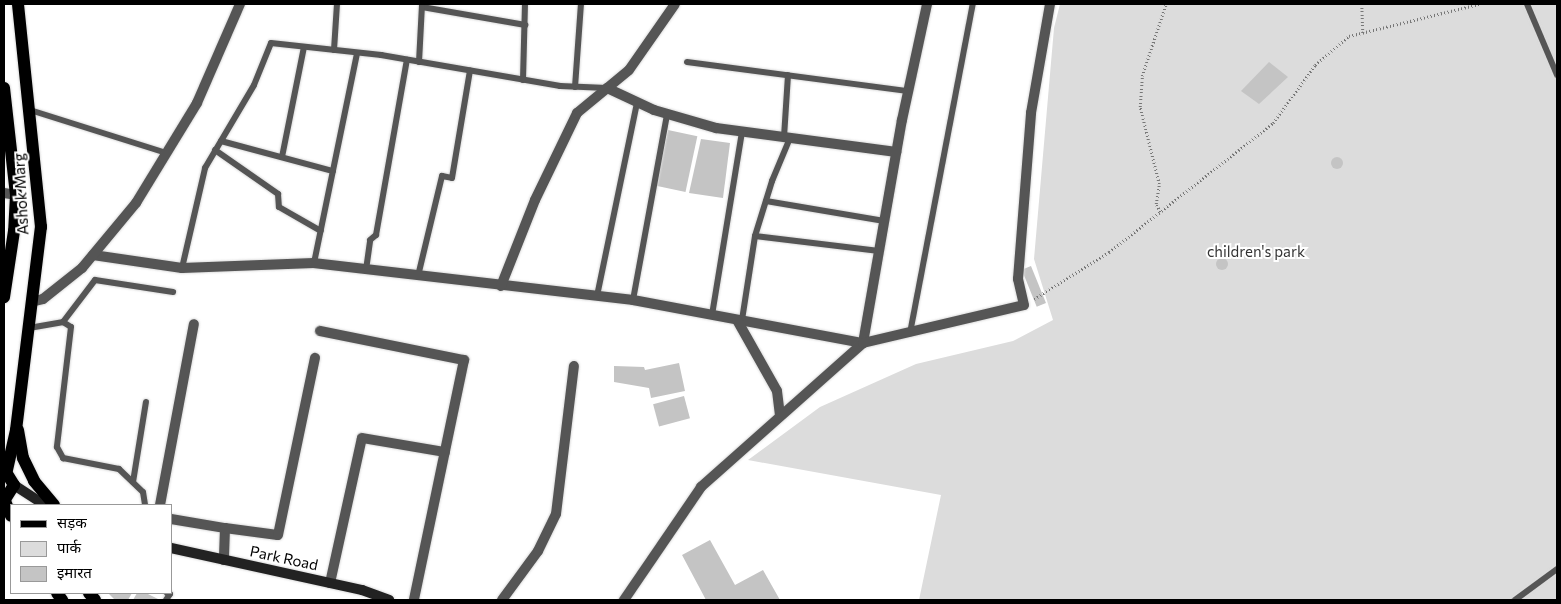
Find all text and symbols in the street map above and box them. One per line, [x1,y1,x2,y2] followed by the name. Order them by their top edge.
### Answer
[10,153,32,235] street label: Ashok Marg
[1207,243,1305,261] park label: children's park
[10,504,172,594] legend
[57,513,87,531] text: सड़क
[57,538,81,556] text: पार्क
[248,542,320,574] street label: Park Road
[57,563,92,581] text: इमारत

